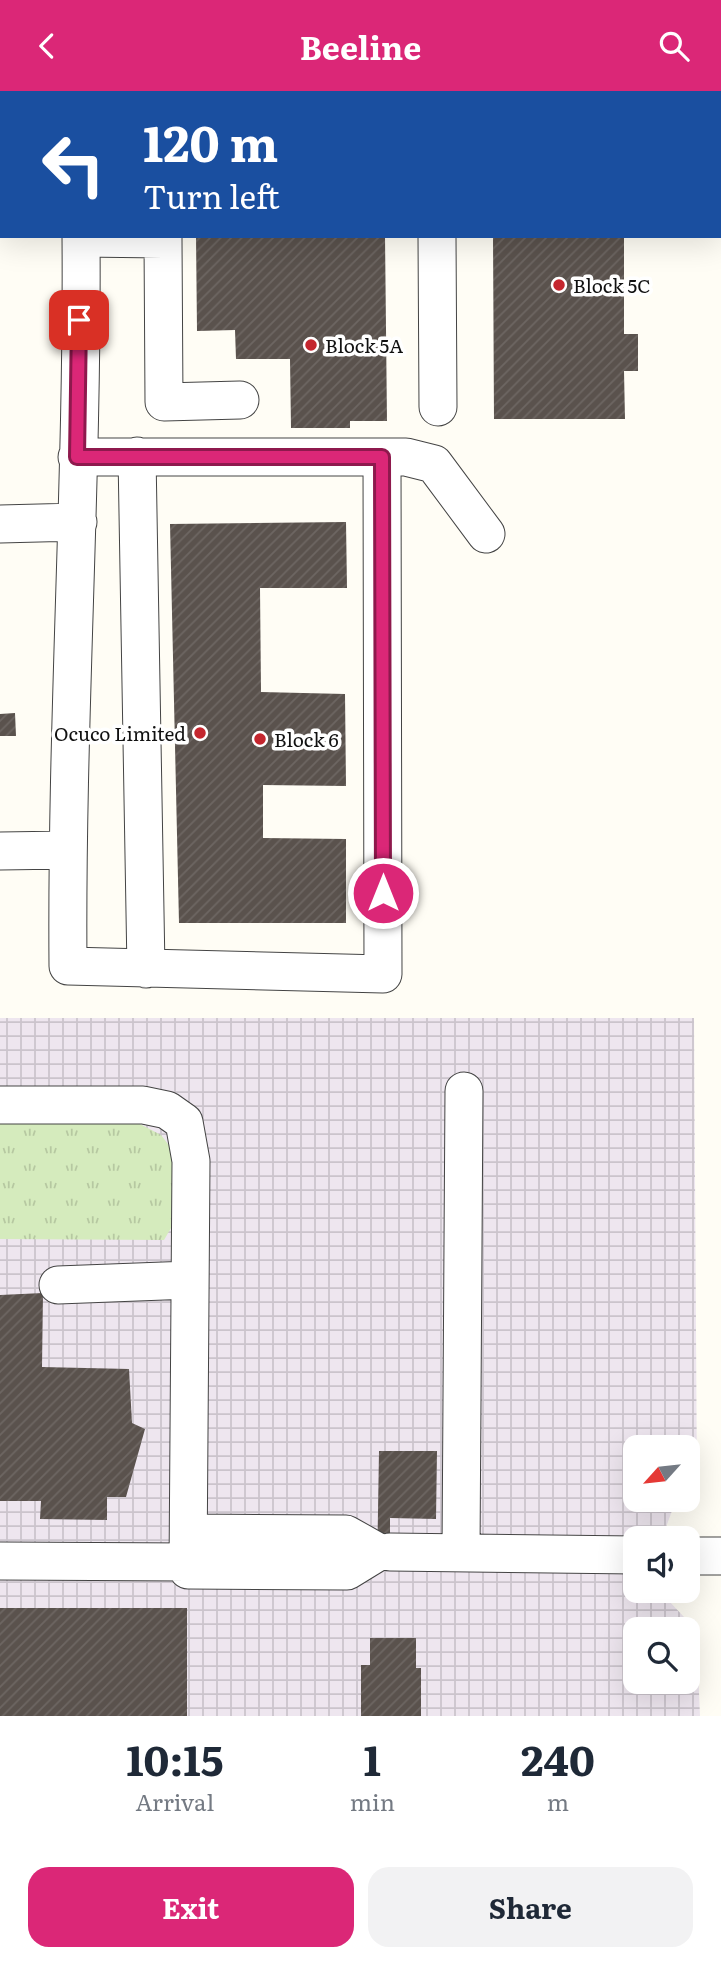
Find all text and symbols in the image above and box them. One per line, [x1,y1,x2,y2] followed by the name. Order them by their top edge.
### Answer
[300,22,421,70] text: Beeline
[28,27,66,65] icon: back
[655,27,693,65] icon: search
[143,104,278,177] text: 120 m
[28,119,119,210] icon: left
[143,171,280,219] text: Turn left
[573,271,651,299] place label: Block 5C
[551,277,567,293] marker: Block 5C
[49,290,109,350] pin
[60,301,98,339] icon: arrive
[325,331,403,359] place label: Block 5A
[303,337,319,353] marker: Block 5A
[54,719,186,747] place label: Ocuco Limited
[192,725,208,741] marker: Ocuco Limited
[274,725,339,753] place label: Block 6
[252,731,268,747] marker: Block 6
[346,856,420,930] position arrow
[623,1435,700,1512] north arrow
[623,1435,700,1694] map controls
[623,1526,700,1603] button: sound
[623,1617,700,1694] button: search
[126,1727,224,1789] text: 10:15
[364,1727,381,1789] text: 1
[521,1727,595,1789] text: 240
[136,1784,214,1818] text: Arrival
[350,1784,395,1818] text: min
[547,1784,569,1818] text: m
[28,1867,354,1947] button: Exit
[368,1867,693,1947] button: Share

